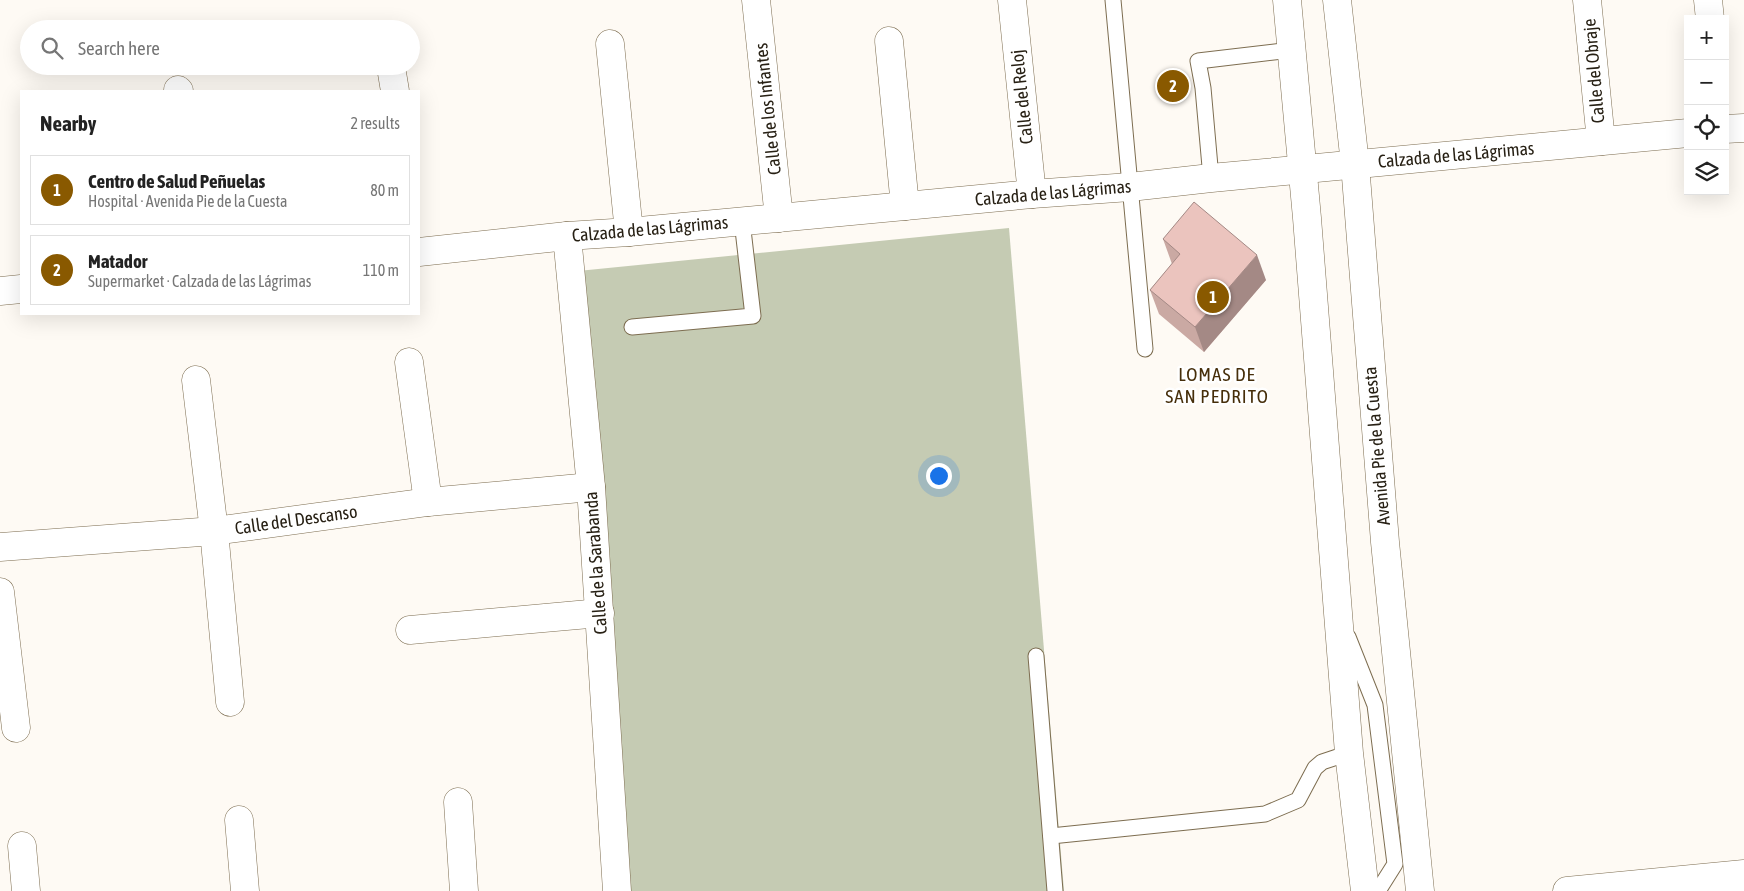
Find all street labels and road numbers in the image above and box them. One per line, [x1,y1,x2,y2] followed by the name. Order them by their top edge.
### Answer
[1578,18,1609,124] street label: Calle del Obraje
[750,42,785,176] street label: Calle de los Infantes
[1006,49,1037,145] street label: Calle del Reloj
[1377,137,1535,172] street label: Calzada de las Lágrimas
[974,175,1132,210] street label: Calzada de las Lágrimas
[571,211,729,246] street label: Calzada de las Lágrimas
[1359,366,1394,526] street label: Avenida Pie de la Cuesta
[580,491,611,635] street label: Calle de la Sarabanda
[233,501,359,539] street label: Calle del Descanso

